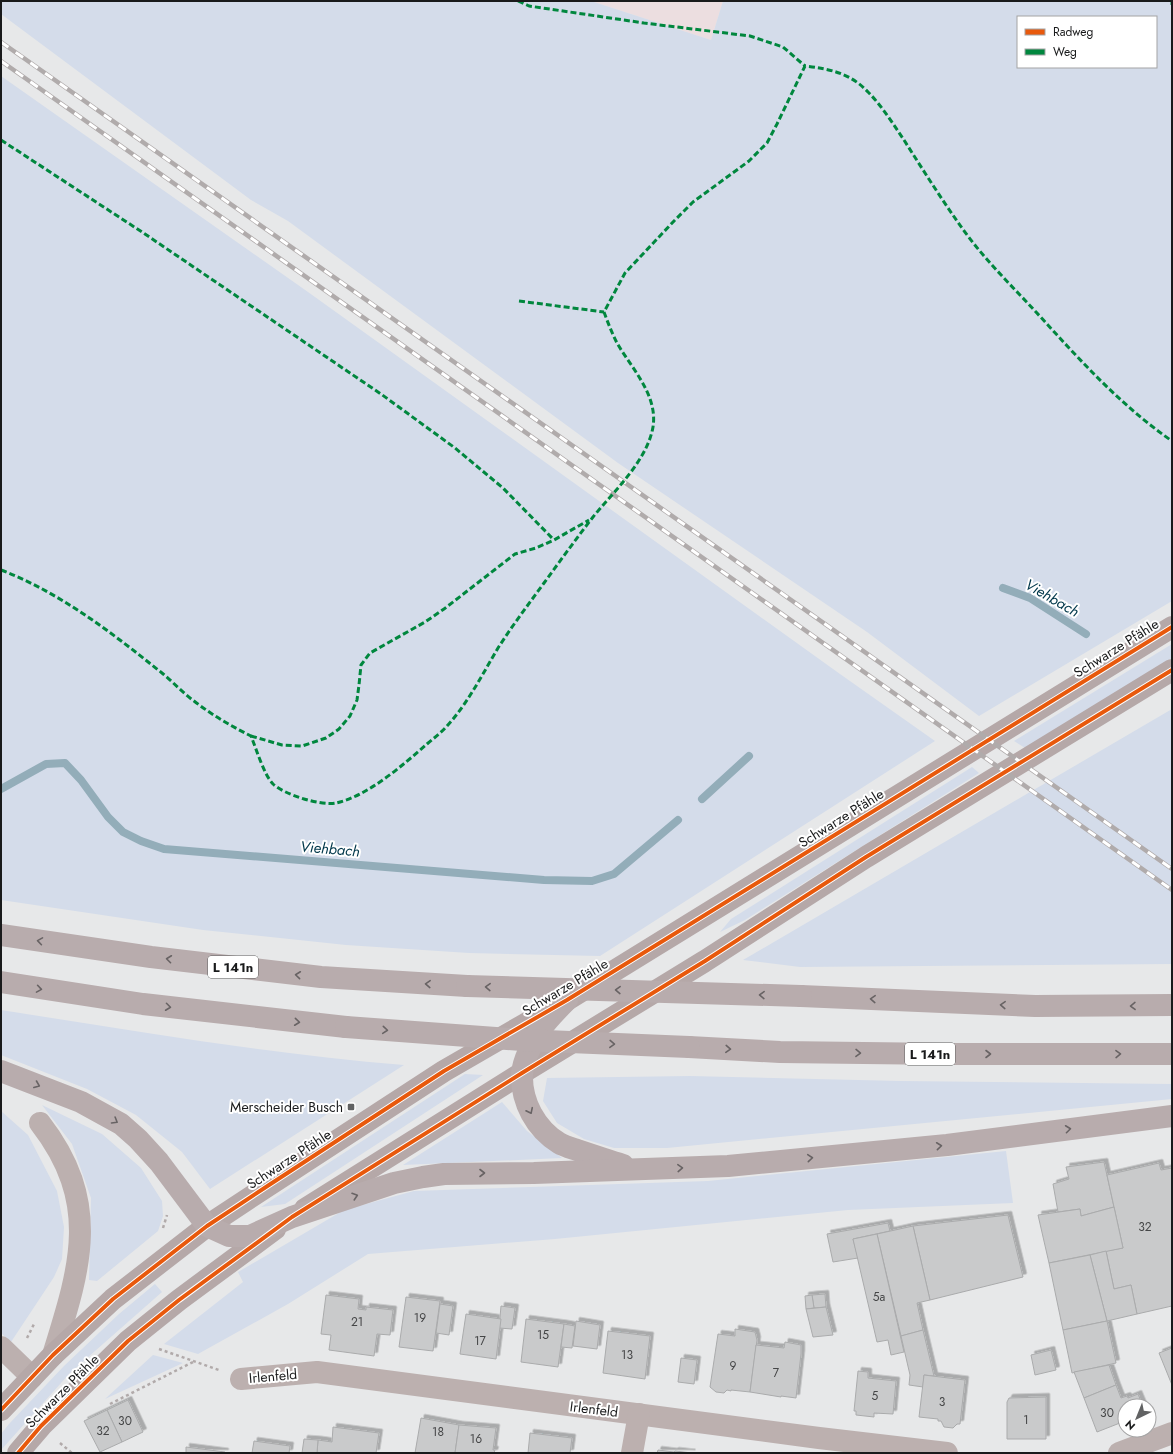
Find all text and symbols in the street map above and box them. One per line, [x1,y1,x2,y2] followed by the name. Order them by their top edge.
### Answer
[1017,16,1157,68] legend
[1053,23,1093,41] text: Radweg
[1053,43,1077,61] text: Weg
[1021,574,1083,622] water label: Viehbach
[1070,614,1162,682] street label: Schwarze Pfähle
[795,784,887,852] street label: Schwarze Pfähle
[299,835,361,863] water label: Viehbach
[37,937,43,946] one-way arrow
[518,953,612,1021] street label: Schwarze Pfähle
[166,955,172,964] one-way arrow
[208,956,258,978] road number: L 141n
[295,970,301,979] one-way arrow
[425,979,431,988] one-way arrow
[485,982,491,991] one-way arrow
[36,984,43,992] one-way arrow
[615,986,621,995] one-way arrow
[759,991,765,999] one-way arrow
[870,995,876,1003] one-way arrow
[1000,1001,1006,1009] one-way arrow
[165,1002,171,1011] one-way arrow
[1130,1002,1136,1010] one-way arrow
[294,1017,300,1026] one-way arrow
[381,1026,388,1035] one-way arrow
[609,1039,615,1048] one-way arrow
[905,1043,955,1065] road number: L 141n
[725,1045,731,1053] one-way arrow
[855,1049,861,1057] one-way arrow
[985,1050,991,1058] one-way arrow
[1115,1050,1121,1058] one-way arrow
[33,1080,41,1088] one-way arrow
[230,1097,343,1117] place label: Merscheider Busch
[346,1102,356,1112] marker: Merscheider Busch
[525,1106,533,1114] one-way arrow
[111,1116,118,1123] one-way arrow
[243,1124,335,1194] street label: Schwarze Pfähle
[1065,1125,1071,1134] one-way arrow
[936,1141,942,1150] one-way arrow
[807,1154,813,1163] one-way arrow
[677,1164,683,1173] one-way arrow
[479,1169,485,1177] one-way arrow
[352,1192,359,1200] one-way arrow
[1138,1218,1152,1236] house number: 32
[873,1288,885,1306] house number: 5a
[414,1309,426,1327] house number: 19
[351,1313,363,1331] house number: 21
[537,1326,549,1344] house number: 15
[474,1332,487,1350] house number: 17
[621,1346,633,1364] house number: 13
[21,1350,103,1432] street label: Schwarze Pfähle
[730,1357,737,1375] house number: 9
[248,1364,298,1388] street label: Irlenfeld
[773,1364,780,1382] house number: 7
[872,1387,879,1405] house number: 5
[939,1393,946,1411] house number: 3
[569,1396,619,1422] street label: Irlenfeld
[1117,1398,1157,1438] north arrow
[1100,1404,1114,1422] house number: 30
[1023,1411,1029,1429] house number: 1
[118,1412,132,1430] house number: 30
[1122,1416,1139,1434] text: N
[96,1422,110,1440] house number: 32
[432,1423,444,1441] house number: 18
[470,1430,482,1448] house number: 16

